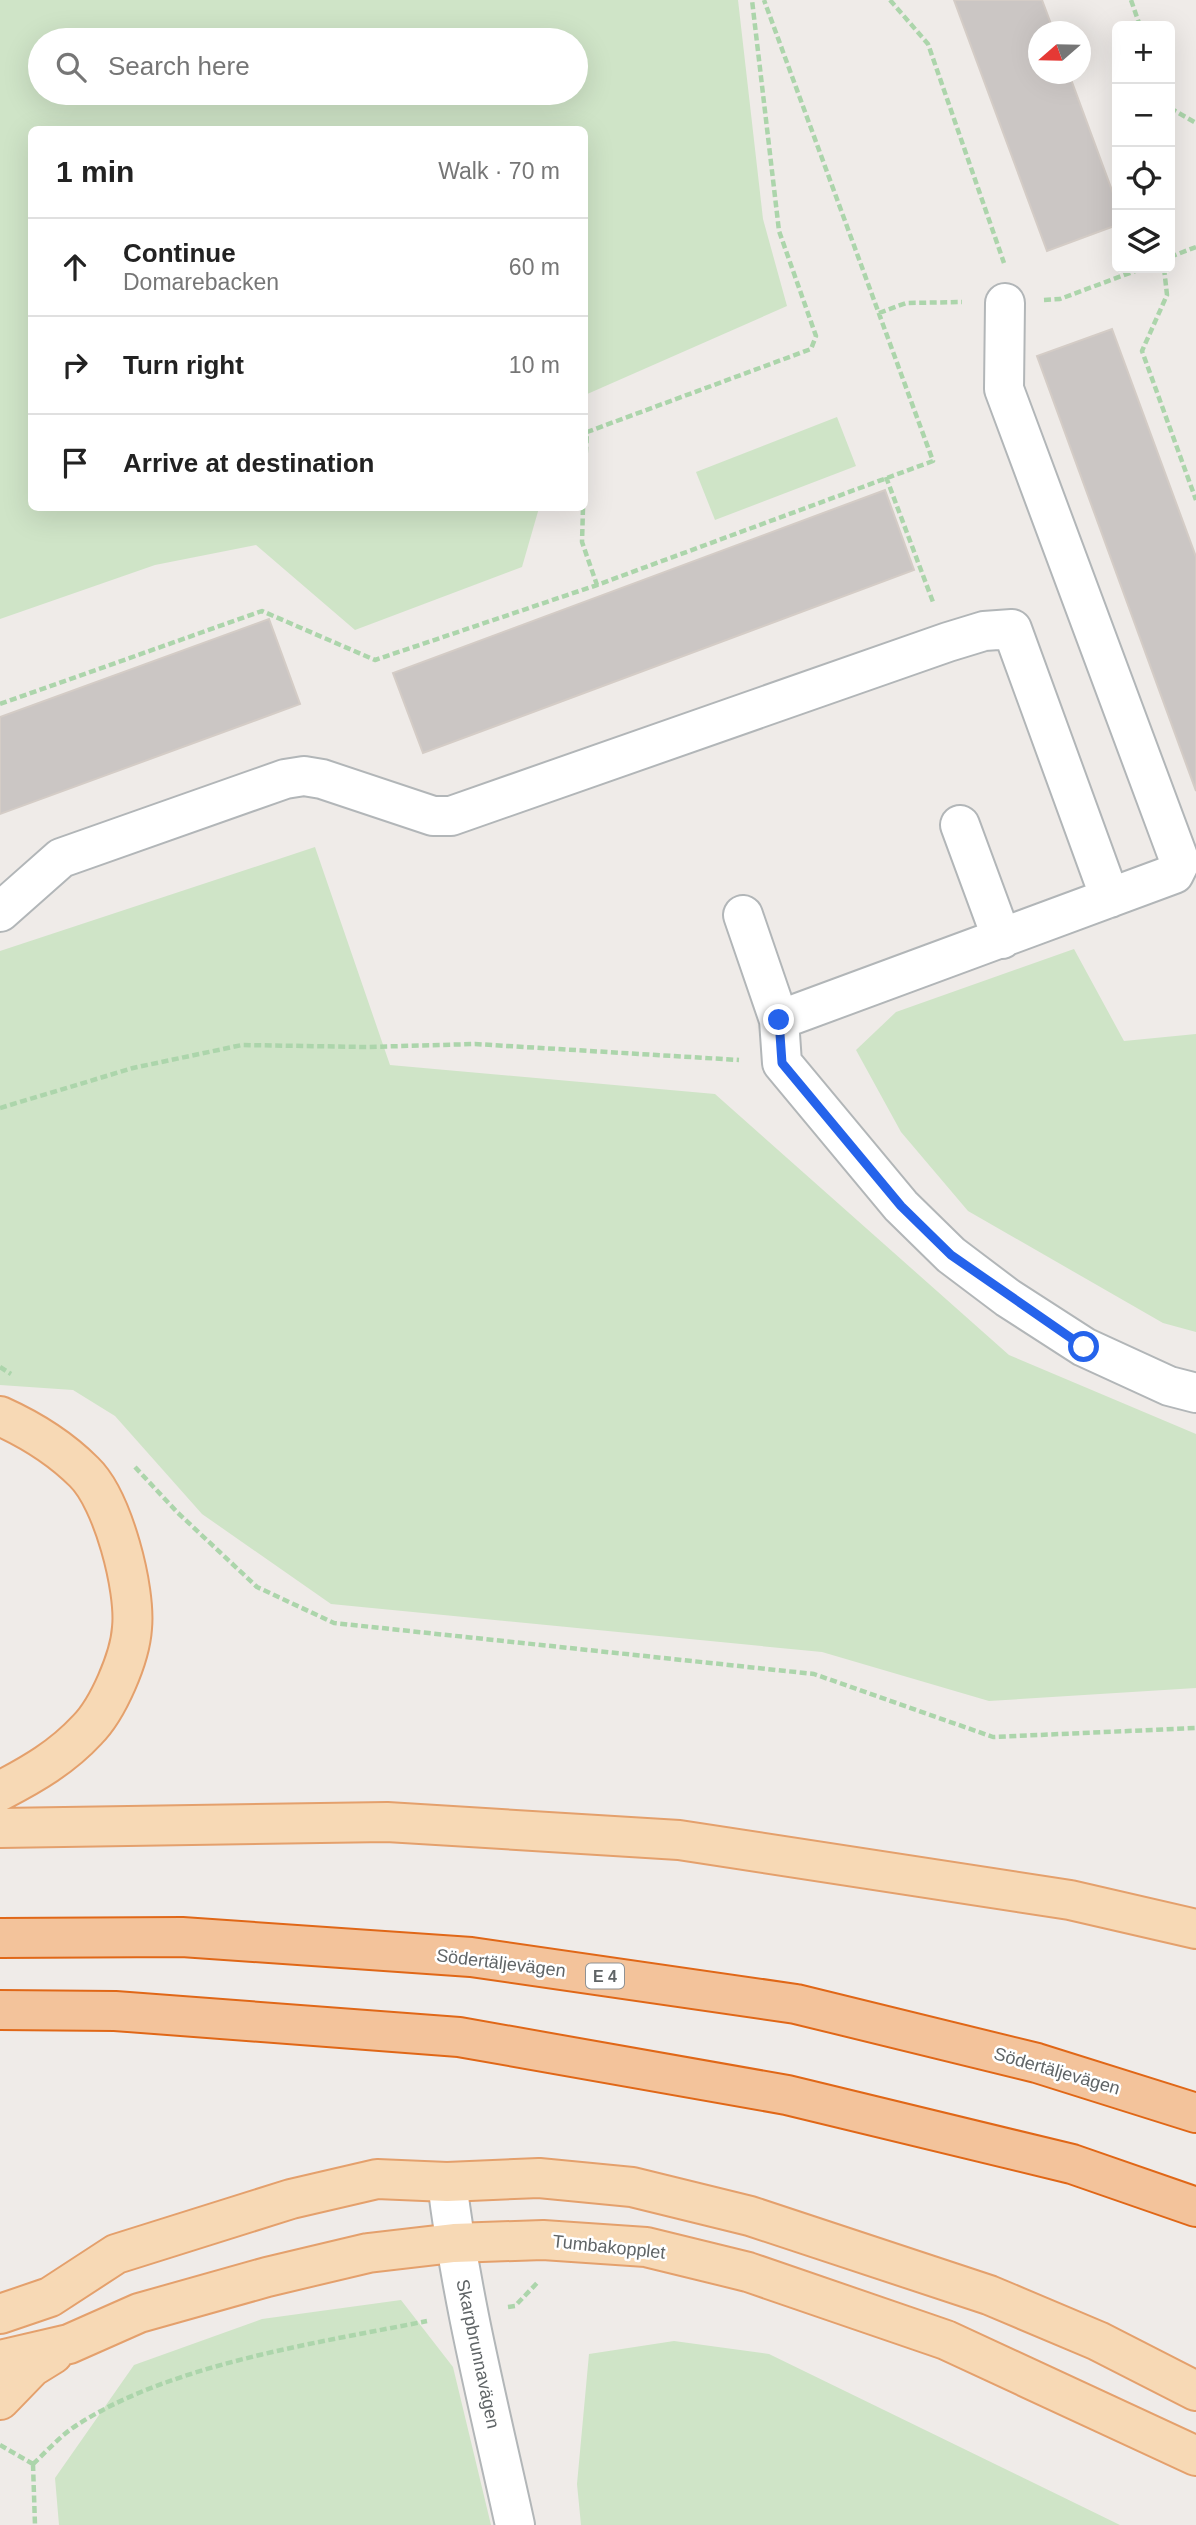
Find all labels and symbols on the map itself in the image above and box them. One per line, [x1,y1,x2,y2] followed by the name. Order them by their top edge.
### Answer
[1028,21,1091,84] north arrow
[763,1004,794,1035] route end
[1068,1331,1099,1362] route start
[435,1945,567,1981] street label: Södertäljevägen
[586,1964,624,1988] road number: E 4
[992,2043,1122,2099] street label: Södertäljevägen
[552,2231,666,2263] street label: Tumbakopplet
[452,2278,504,2430] street label: Skarpbrunnavägen

